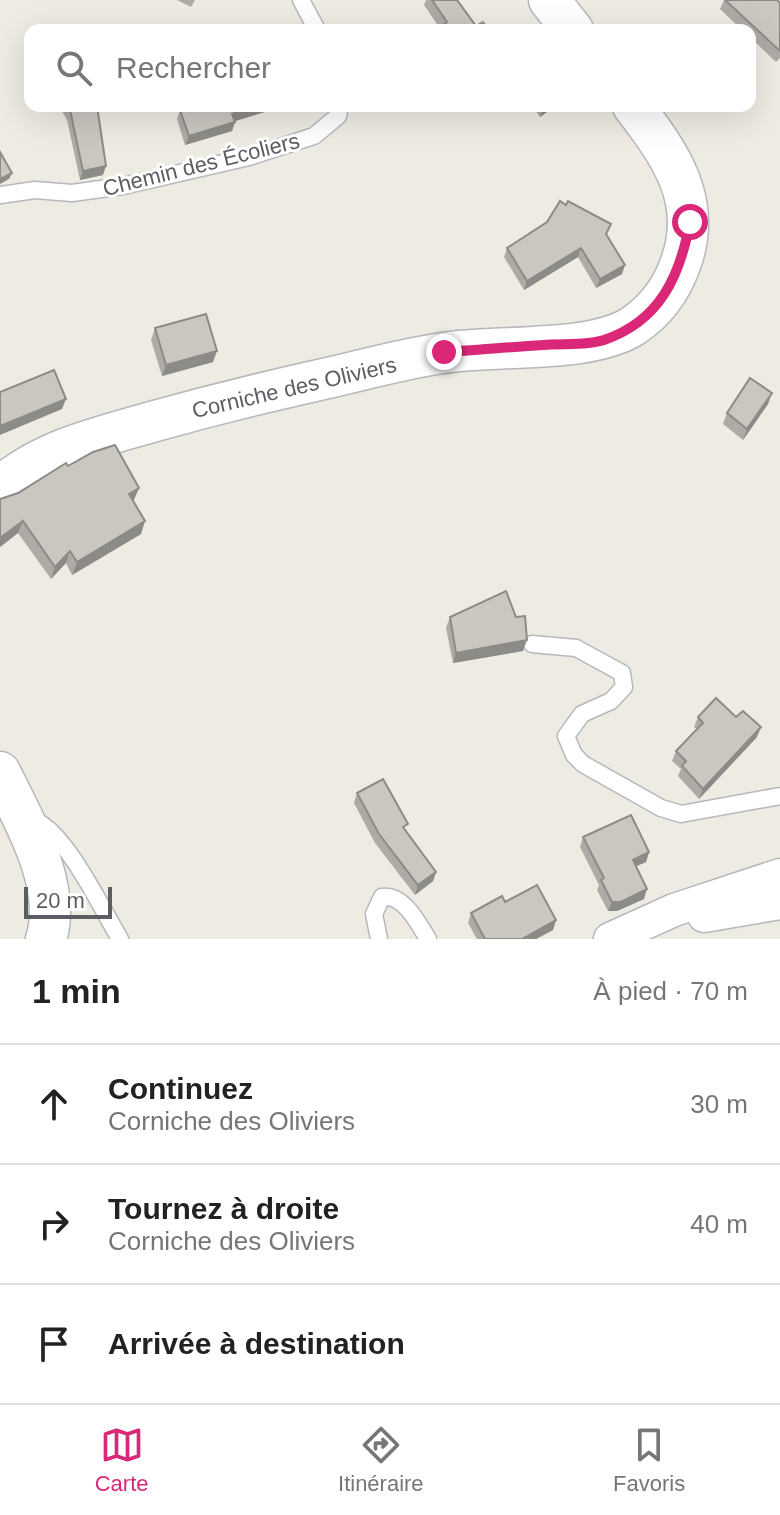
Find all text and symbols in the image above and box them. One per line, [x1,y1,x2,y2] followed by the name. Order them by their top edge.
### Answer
[24,24,756,112] search box
[52,46,96,90] icon: search
[116,51,271,84] text: Rechercher
[100,128,302,201] street label: Chemin des Écoliers
[672,204,708,240] route start
[426,334,462,370] route end
[189,352,399,423] street label: Corniche des Oliviers
[24,883,112,919] scale bar
[36,888,85,913] text: 20 m
[32,972,121,1010] text: 1 min
[593,976,748,1006] text: À pied · 70 m
[108,1072,253,1105] text: Continuez
[32,1082,76,1126] icon: ahead
[690,1089,748,1119] text: 30 m
[108,1106,355,1136] text: Corniche des Oliviers
[108,1192,339,1225] text: Tournez à droite
[32,1202,76,1246] icon: right
[690,1209,748,1239] text: 40 m
[108,1226,355,1256] text: Corniche des Oliviers
[32,1322,76,1366] icon: arrive
[108,1327,405,1360] text: Arrivée à destination
[95,1423,149,1497] tab: Carte
[338,1423,424,1497] tab: Itinéraire
[613,1423,685,1497] tab: Favoris

